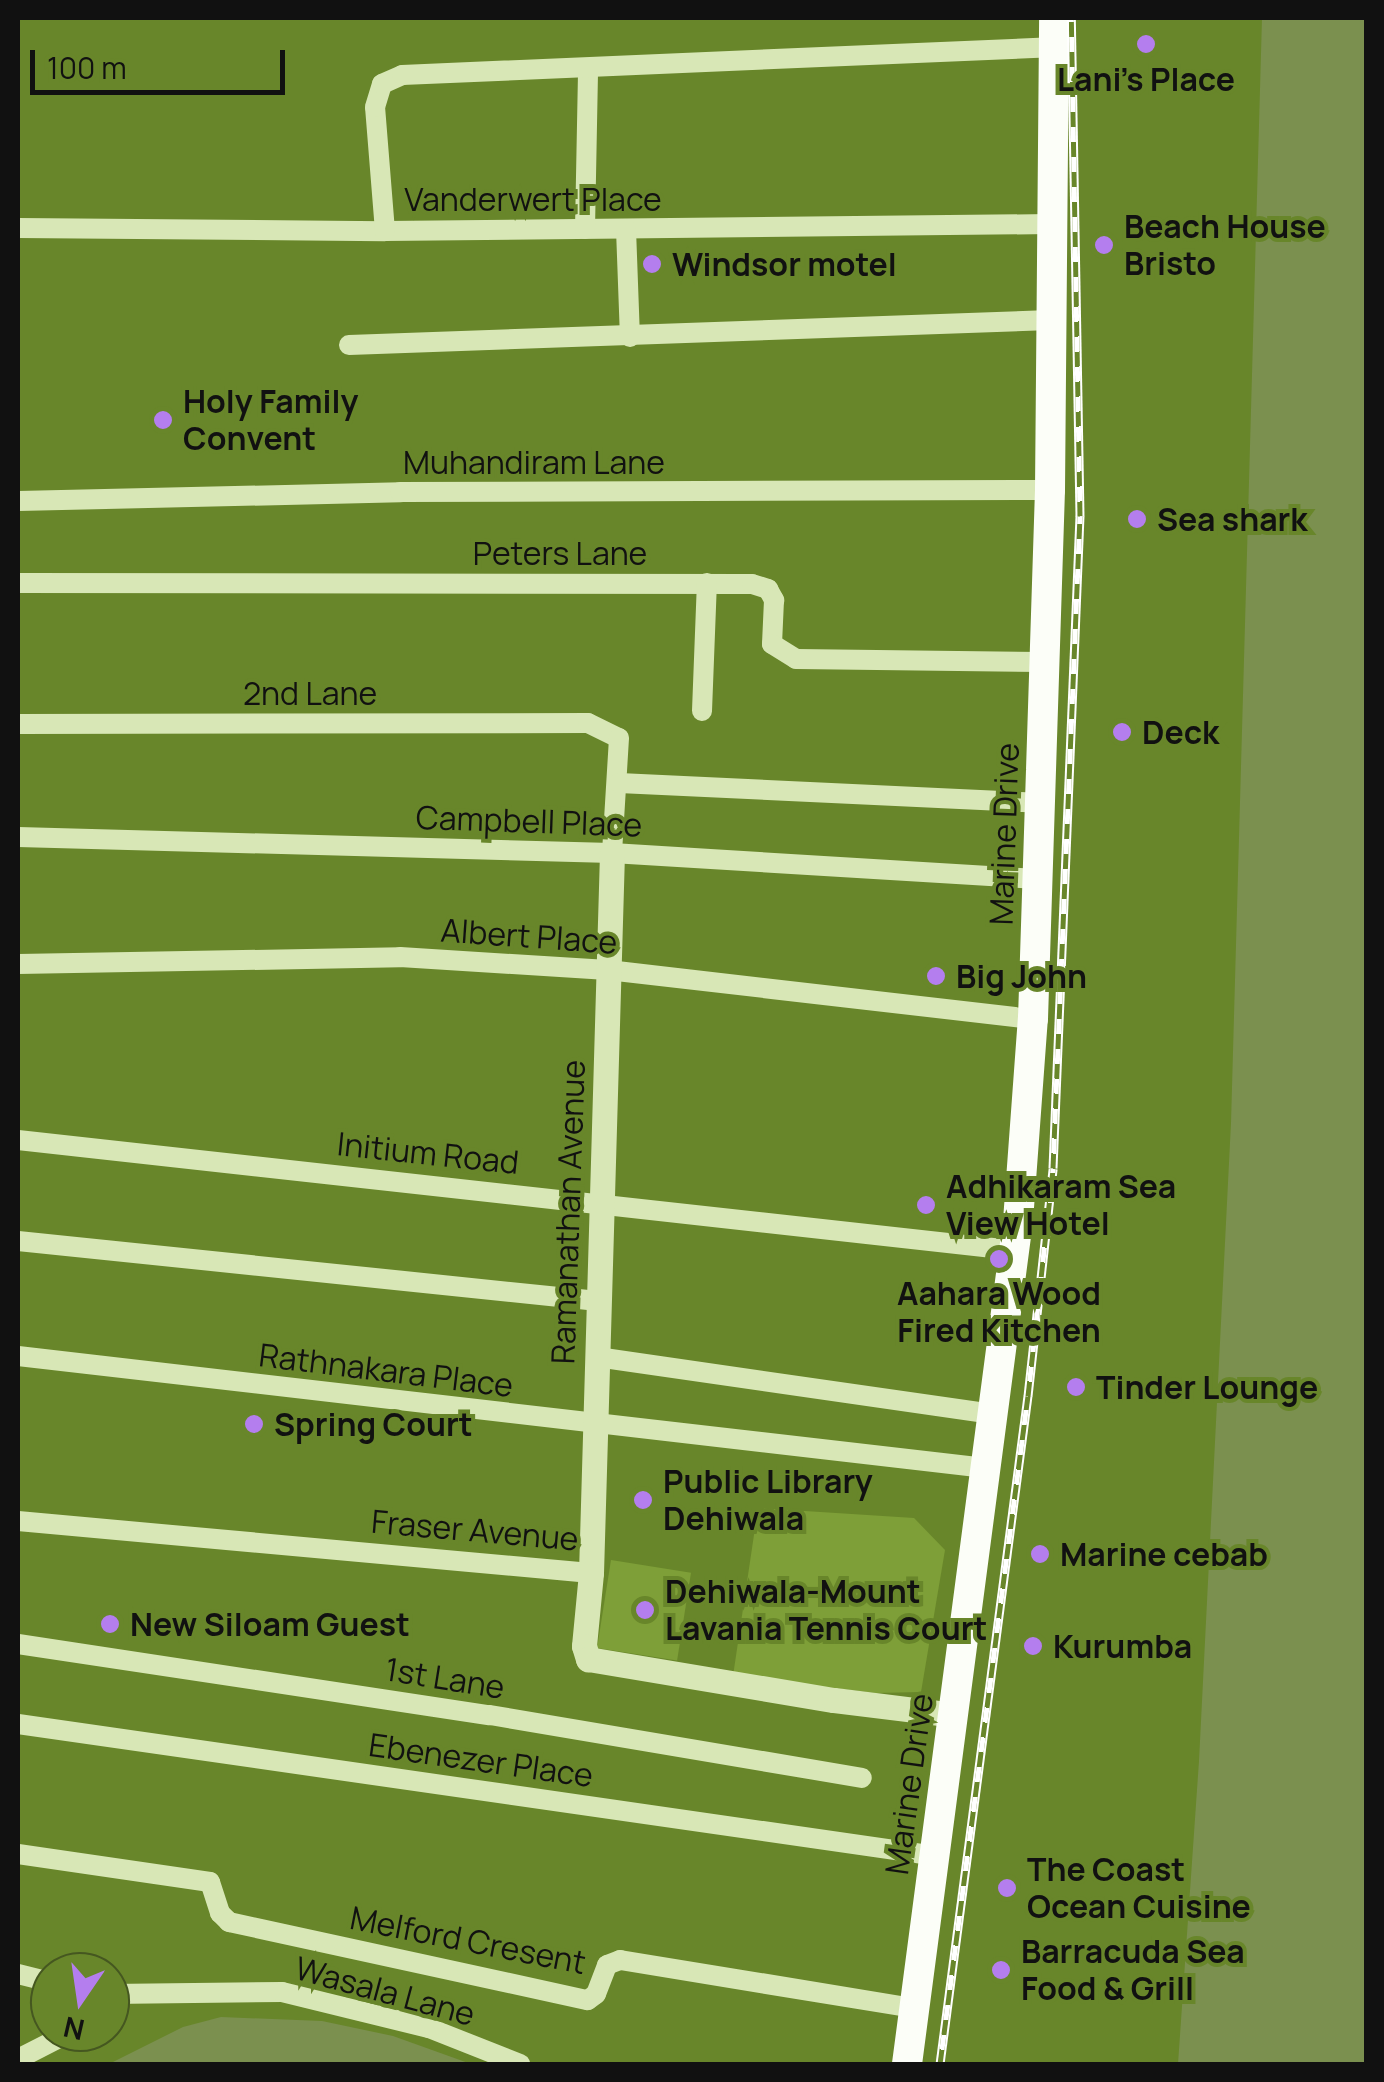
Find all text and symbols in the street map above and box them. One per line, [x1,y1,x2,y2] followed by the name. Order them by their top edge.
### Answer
[35,30,290,92] scale bar
[1135,33,1157,55] marker: Lani's Place
[47,47,127,88] text: 100 m
[1057,60,1235,98] place label: Lani's Place
[404,180,662,218] street label: Vanderwert Place
[1124,208,1326,283] place label: Beach House Bristo
[1093,234,1115,256] marker: Beach House Bristo
[672,245,897,283] place label: Windsor motel
[641,253,663,275] marker: Windsor motel
[183,383,358,458] place label: Holy Family Convent
[152,409,174,431] marker: Holy Family Convent
[403,443,665,481] street label: Muhandiram Lane
[1157,500,1308,538] place label: Sea shark
[1126,508,1148,530] marker: Sea shark
[473,534,647,572] street label: Peters Lane
[243,674,377,712] street label: 2nd Lane
[1142,713,1219,751] place label: Deck
[1111,721,1133,743] marker: Deck
[982,742,1026,926] street label: Marine Drive
[415,798,643,844] street label: Campbell Place
[440,911,618,961] street label: Albert Place
[956,957,1087,995] place label: Big John
[925,965,947,987] marker: Big John
[544,1059,592,1365] street label: Ramanathan Avenue
[335,1124,521,1182] street label: Initium Road
[946,1168,1176,1243] place label: Adhikaram Sea View Hotel
[915,1194,937,1216] marker: Adhikaram Sea View Hotel
[988,1248,1010,1270] marker: Aahara Wood Fired Kitchen
[897,1275,1101,1350] place label: Aahara Wood Fired Kitchen
[257,1335,515,1405] street label: Rathnakara Place
[1096,1368,1318,1406] place label: Tinder Lounge
[1065,1376,1087,1398] marker: Tinder Lounge
[274,1405,473,1443] place label: Spring Court
[243,1413,265,1435] marker: Spring Court
[663,1463,873,1538] place label: Public Library Dehiwala
[632,1489,654,1511] marker: Public Library Dehiwala
[370,1502,580,1558] street label: Fraser Avenue
[1060,1535,1268,1573] place label: Marine cebab
[1029,1543,1051,1565] marker: Marine cebab
[665,1573,987,1648] place label: Dehiwala-Mount Lavania Tennis Court
[634,1599,656,1621] marker: Dehiwala-Mount Lavania Tennis Court
[130,1605,410,1643] place label: New Siloam Guest
[99,1613,121,1635] marker: New Siloam Guest
[1053,1627,1192,1665] place label: Kurumba
[1022,1635,1044,1657] marker: Kurumba
[383,1650,507,1706] street label: 1st Lane
[877,1691,941,1877] street label: Marine Drive
[367,1725,595,1795] street label: Ebenezer Place
[1027,1851,1251,1926] place label: The Coast Ocean Cuisine
[996,1877,1018,1899] marker: The Coast Ocean Cuisine
[347,1898,589,1982] street label: Melford Cresent
[1021,1933,1245,2008] place label: Barracuda Sea Food & Grill
[291,1949,479,2033] street label: Wasala Lane
[30,1952,130,2052] north arrow
[990,1959,1012,1981] marker: Barracuda Sea Food & Grill
[60,2009,88,2050] text: N

